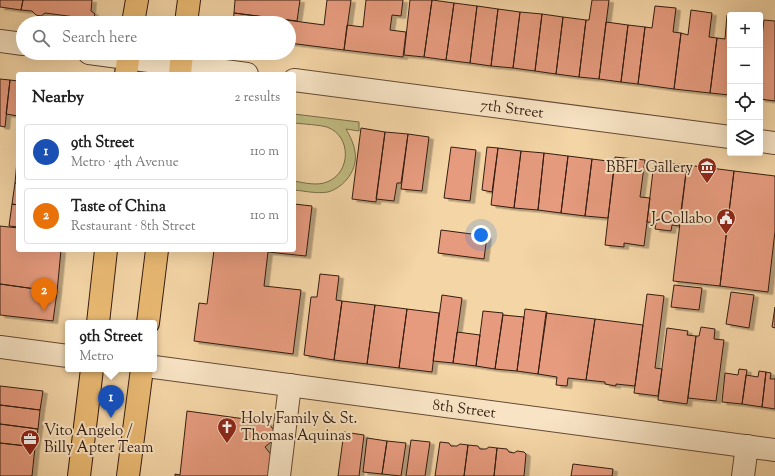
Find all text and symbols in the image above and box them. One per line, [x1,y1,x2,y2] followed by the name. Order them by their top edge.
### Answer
[727,12,763,156] map controls
[727,12,763,48] button: +
[16,16,296,60] search box
[30,27,52,49] icon: search
[62,28,137,49] text: Search here
[727,48,763,84] button: −
[727,84,763,120] button: locate
[32,86,84,110] text: Nearby
[235,89,280,107] text: 2 results
[479,95,545,125] street label: 7th Street
[727,120,763,156] button: layers
[71,133,134,154] text: 9th Street
[44,143,48,161] text: 1
[250,143,279,161] text: 110 m
[71,154,179,172] text: Metro · 4th Avenue
[696,156,718,184] museum icon: BBFL Gallery
[606,158,694,179] place label: BBFL Gallery
[71,197,166,218] text: Taste of China
[43,207,49,225] text: 2
[250,207,279,225] text: 110 m
[715,207,737,235] public building icon: J-Collabo
[650,209,712,230] place label: J-Collabo
[71,218,195,236] text: Restaurant · 8th Street
[471,225,491,245] your location
[31,278,57,311] pin: 2
[65,320,157,372] popup
[79,327,143,348] text: 9th Street
[79,348,114,366] text: Metro
[98,385,124,418] pin: 1
[431,395,497,425] street label: 8th Street
[241,409,357,447] place label: Holy Family & St. Thomas Aquinas
[216,416,238,444] church icon: Holy Family & St. Thomas Aquinas
[44,421,154,459] place label: Vito Angelo / Billy Apter Team
[19,428,41,456] office icon: Vito Angelo / Billy Apter Team

